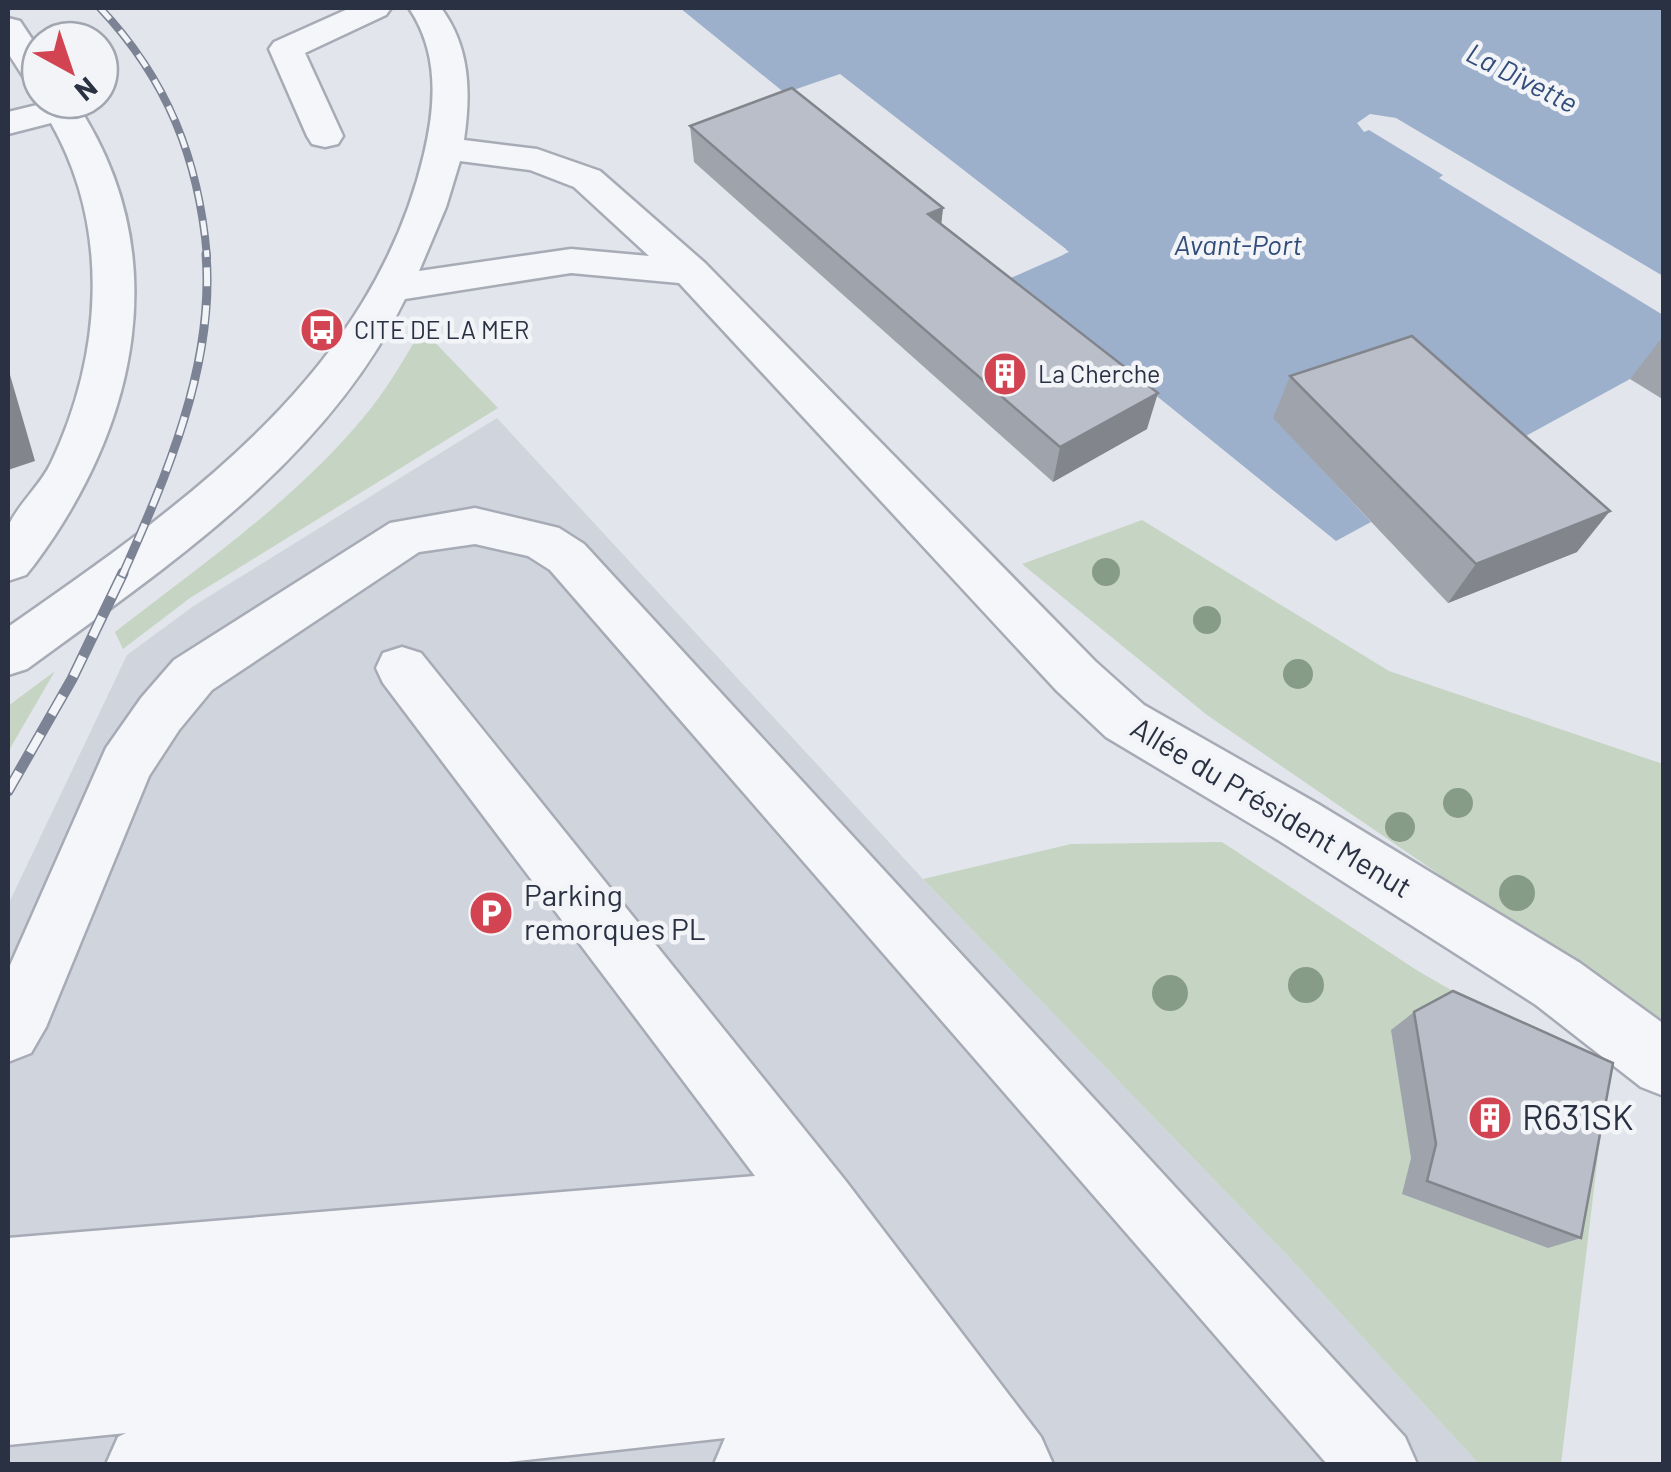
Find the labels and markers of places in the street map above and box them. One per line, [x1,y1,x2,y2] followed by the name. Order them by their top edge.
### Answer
[299,307,345,353] bus stop icon: CITE DE LA MER
[354,314,529,344] place label: CITE DE LA MER
[982,351,1028,397] building icon: La Cherche
[1038,358,1160,388] place label: La Cherche
[524,876,706,946] place label: Parking remorques PL
[468,890,514,936] parking icon: Parking remorques PL
[1467,1095,1513,1141] building icon: R631SK
[1522,1095,1633,1137] place label: R631SK

